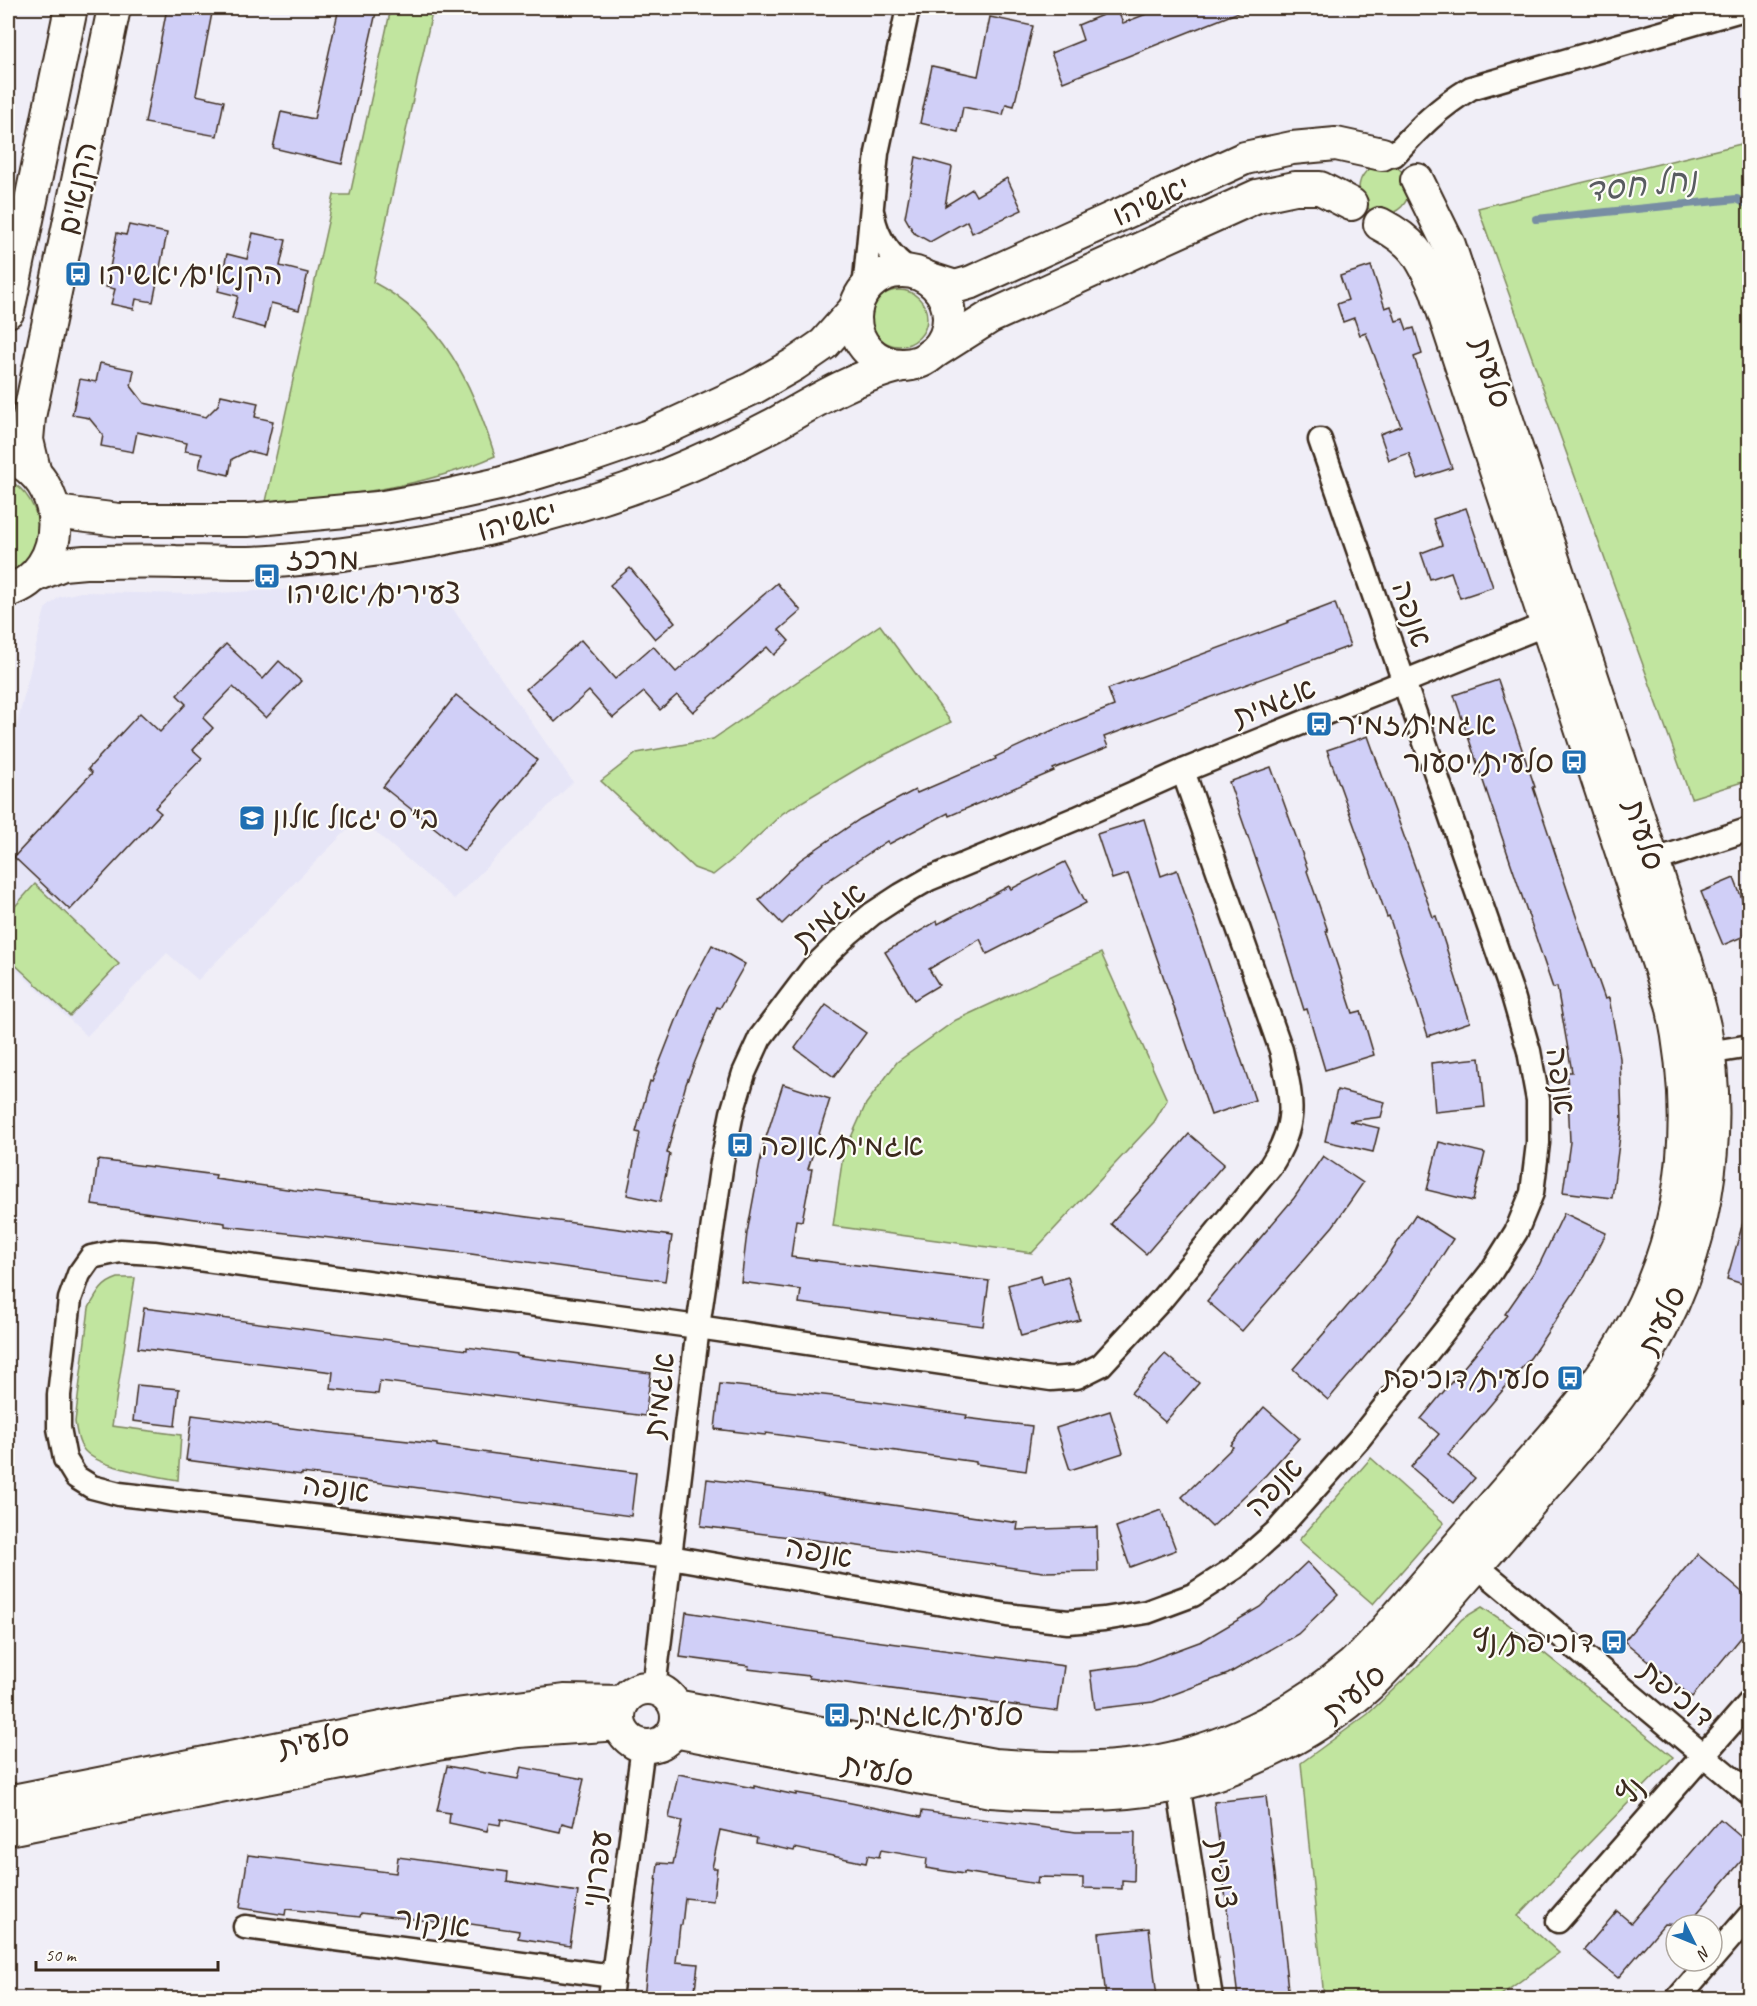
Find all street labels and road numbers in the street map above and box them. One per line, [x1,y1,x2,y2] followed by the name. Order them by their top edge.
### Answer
[49,138,105,238] street label: הקנאים
[1106,167,1196,235] street label: יאשיהו
[1461,331,1520,413] street label: סלעית
[473,492,561,550] street label: יאשיהו
[1383,576,1441,652] street label: אנפה
[1225,668,1321,736] street label: אגמית
[1614,793,1673,875] street label: סלעית
[783,874,874,960] street label: אגמית
[1537,1045,1585,1117] street label: אנפה
[1628,1279,1695,1362] street label: סלעית
[635,1350,683,1442] street label: אגמית
[1237,1449,1311,1525] street label: אנפה
[300,1465,372,1511] street label: אנפה
[782,1527,856,1577] street label: אנפה
[1630,1650,1722,1736] street label: דוכיפת
[1313,1655,1394,1732] street label: סלעית
[273,1716,353,1767] street label: סלעית
[837,1744,917,1795] street label: סלעית
[1608,1769,1654,1813] street label: נץ
[573,1828,621,1910] street label: עפרוני
[1197,1834,1246,1912] street label: צופית
[393,1898,473,1946] street label: אנקור

